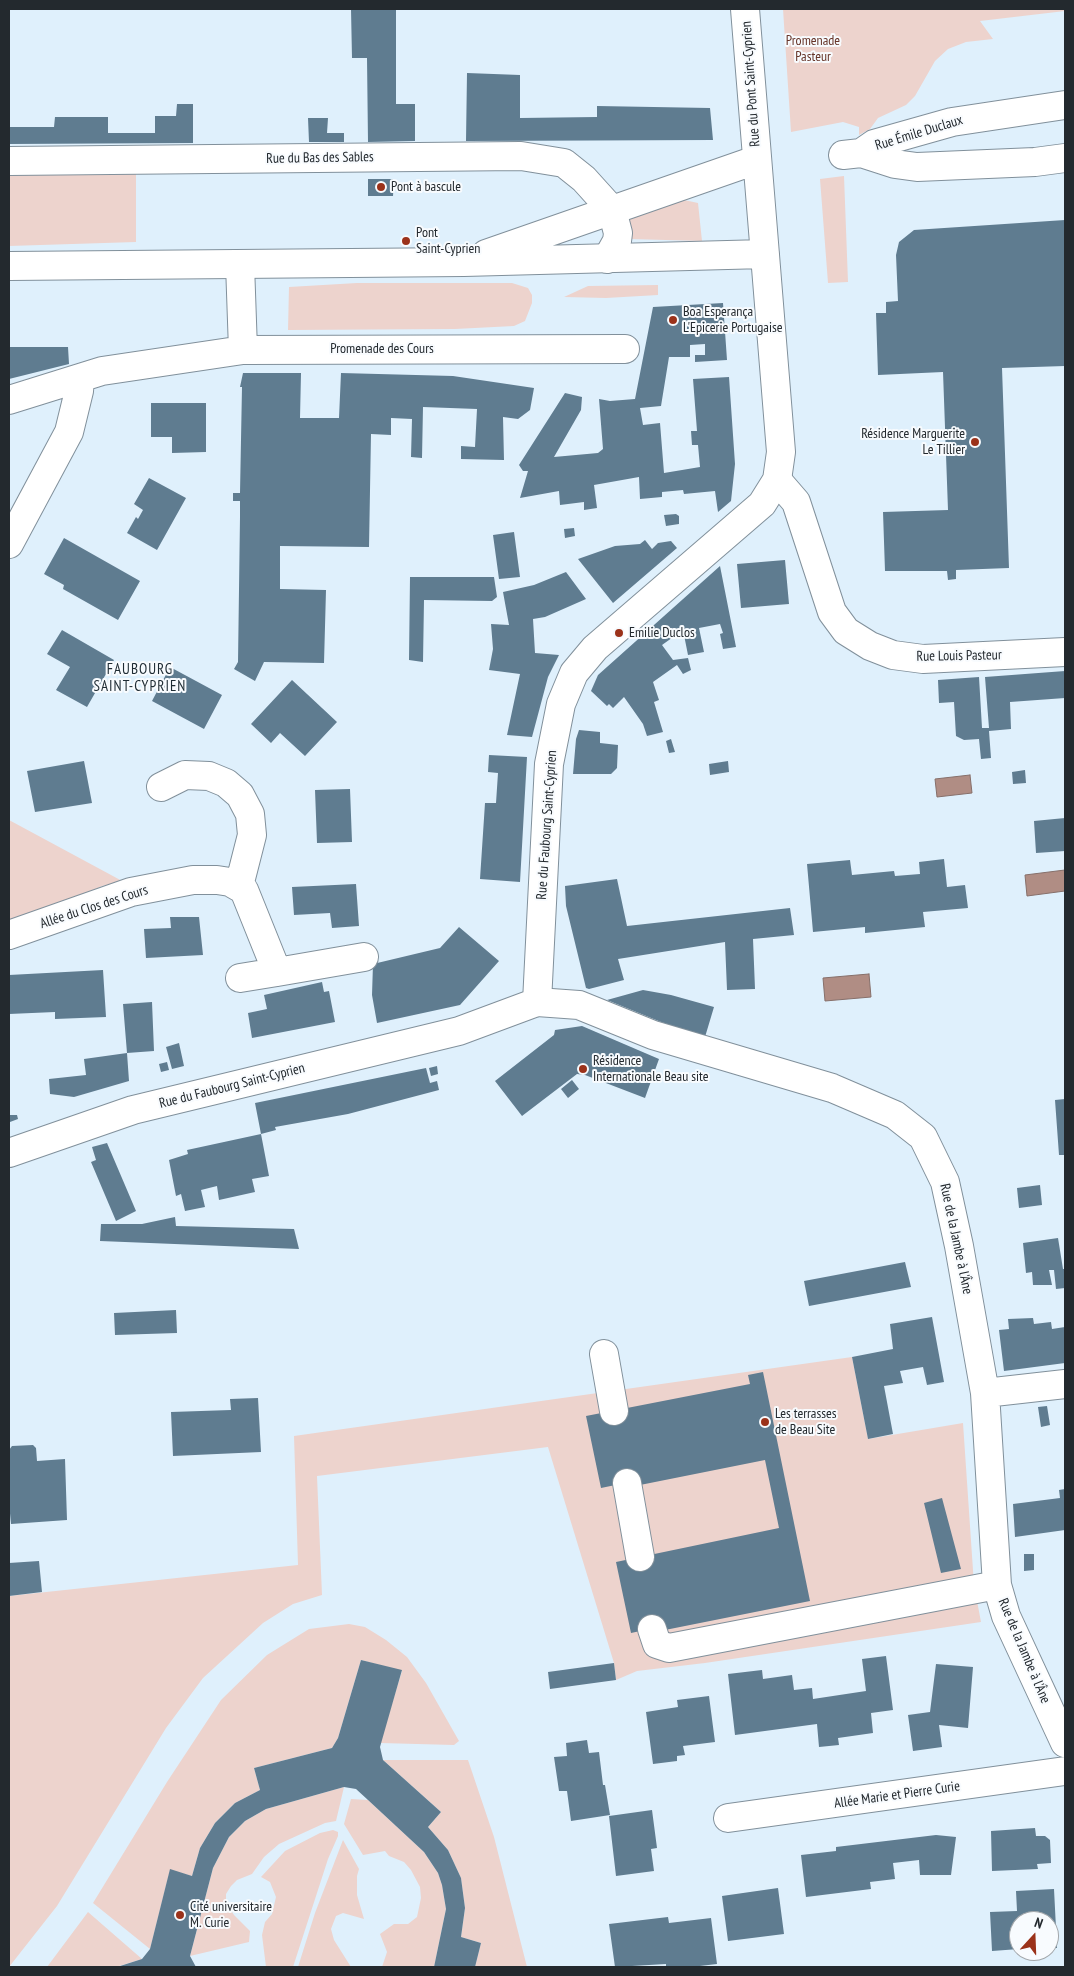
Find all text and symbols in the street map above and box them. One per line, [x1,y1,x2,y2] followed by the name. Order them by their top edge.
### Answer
[738,21,764,147] street label: Rue du Pont Saint-Cyprien
[786,33,840,65] park label: Promenade Pasteur
[873,112,965,154] street label: Rue Émile Duclaux
[266,149,374,167] street label: Rue du Bas des Sables
[391,179,461,195] place label: Pont à bascule
[375,181,387,193] marker: Pont à bascule
[416,225,480,258] place label: Pont Saint-Cyprien
[400,235,412,247] marker: Pont Saint-Cyprien
[683,304,782,336] place label: Boa Esperança L'Epicerie Portugaise
[667,314,679,326] marker: Boa Esperança L'Epicerie Portugaise
[330,341,434,357] street label: Promenade des Cours
[861,426,965,458] place label: Résidence Marguerite Le Tillier
[969,436,981,448] marker: Résidence Marguerite Le Tillier
[629,625,695,641] place label: Emilie Duclos
[613,627,625,639] marker: Emilie Duclos
[916,647,1002,665] street label: Rue Louis Pasteur
[92,661,188,696] district label: FAUBOURG SAINT-CYPRIEN
[533,750,561,900] street label: Rue du Faubourg Saint-Cyprien
[38,882,150,932] street label: Allée du Clos des Cours
[593,1053,709,1086] place label: Résidence Internationale Beau site
[157,1060,307,1112] street label: Rue du Faubourg Saint-Cyprien
[577,1063,589,1075] marker: Résidence Internationale Beau site
[936,1182,976,1296] street label: Rue de la Jambe à l'Âne
[775,1406,836,1438] place label: Les terrasses de Beau Site
[759,1416,771,1428] marker: Les terrasses de Beau Site
[994,1596,1054,1706] street label: Rue de la Jambe à l'Âne
[833,1778,961,1812] street label: Allée Marie et Pierre Curie
[190,1899,272,1931] place label: Cité universitaire M. Curie
[174,1909,186,1921] marker: Cité universitaire M. Curie
[1009,1911,1059,1961] north arrow
[1032,1913,1045,1933] text: N

